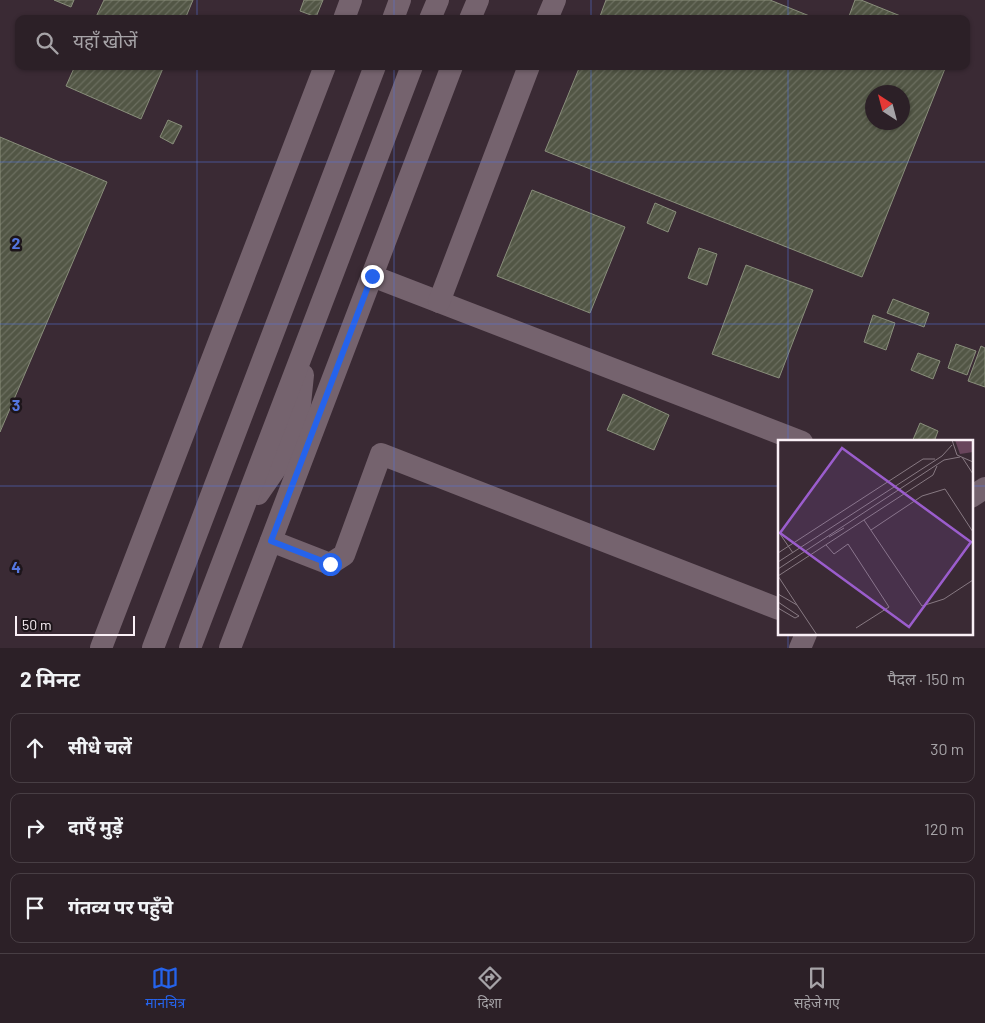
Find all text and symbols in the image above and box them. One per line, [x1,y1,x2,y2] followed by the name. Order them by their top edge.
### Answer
[15,15,970,70] search box
[33,29,61,57] icon: search
[73,29,137,52] text: यहाँ खोजें
[865,85,910,130] north arrow
[12,233,21,252] text: 2
[361,265,384,288] route end
[12,395,20,414] text: 3
[778,440,972,636] inset map
[319,553,342,576] route start
[11,557,21,576] text: 4
[15,613,135,636] scale bar
[22,616,51,633] text: 50 m
[20,666,80,691] text: 2 मिनट
[888,669,965,688] text: पैदल · 150 m
[21,734,49,762] icon: ahead
[68,735,132,758] text: सीधे चलें
[930,739,964,758] text: 30 m
[21,814,49,842] icon: right
[68,815,123,838] text: दाएँ मुड़ें
[924,819,964,838] text: 120 m
[21,894,49,922] icon: arrive
[68,895,173,918] text: गंतव्य पर पहुँचे
[145,964,185,1014] tab: मानचित्र
[476,964,504,1014] tab: दिशा
[794,964,840,1014] tab: सहेजे गए

